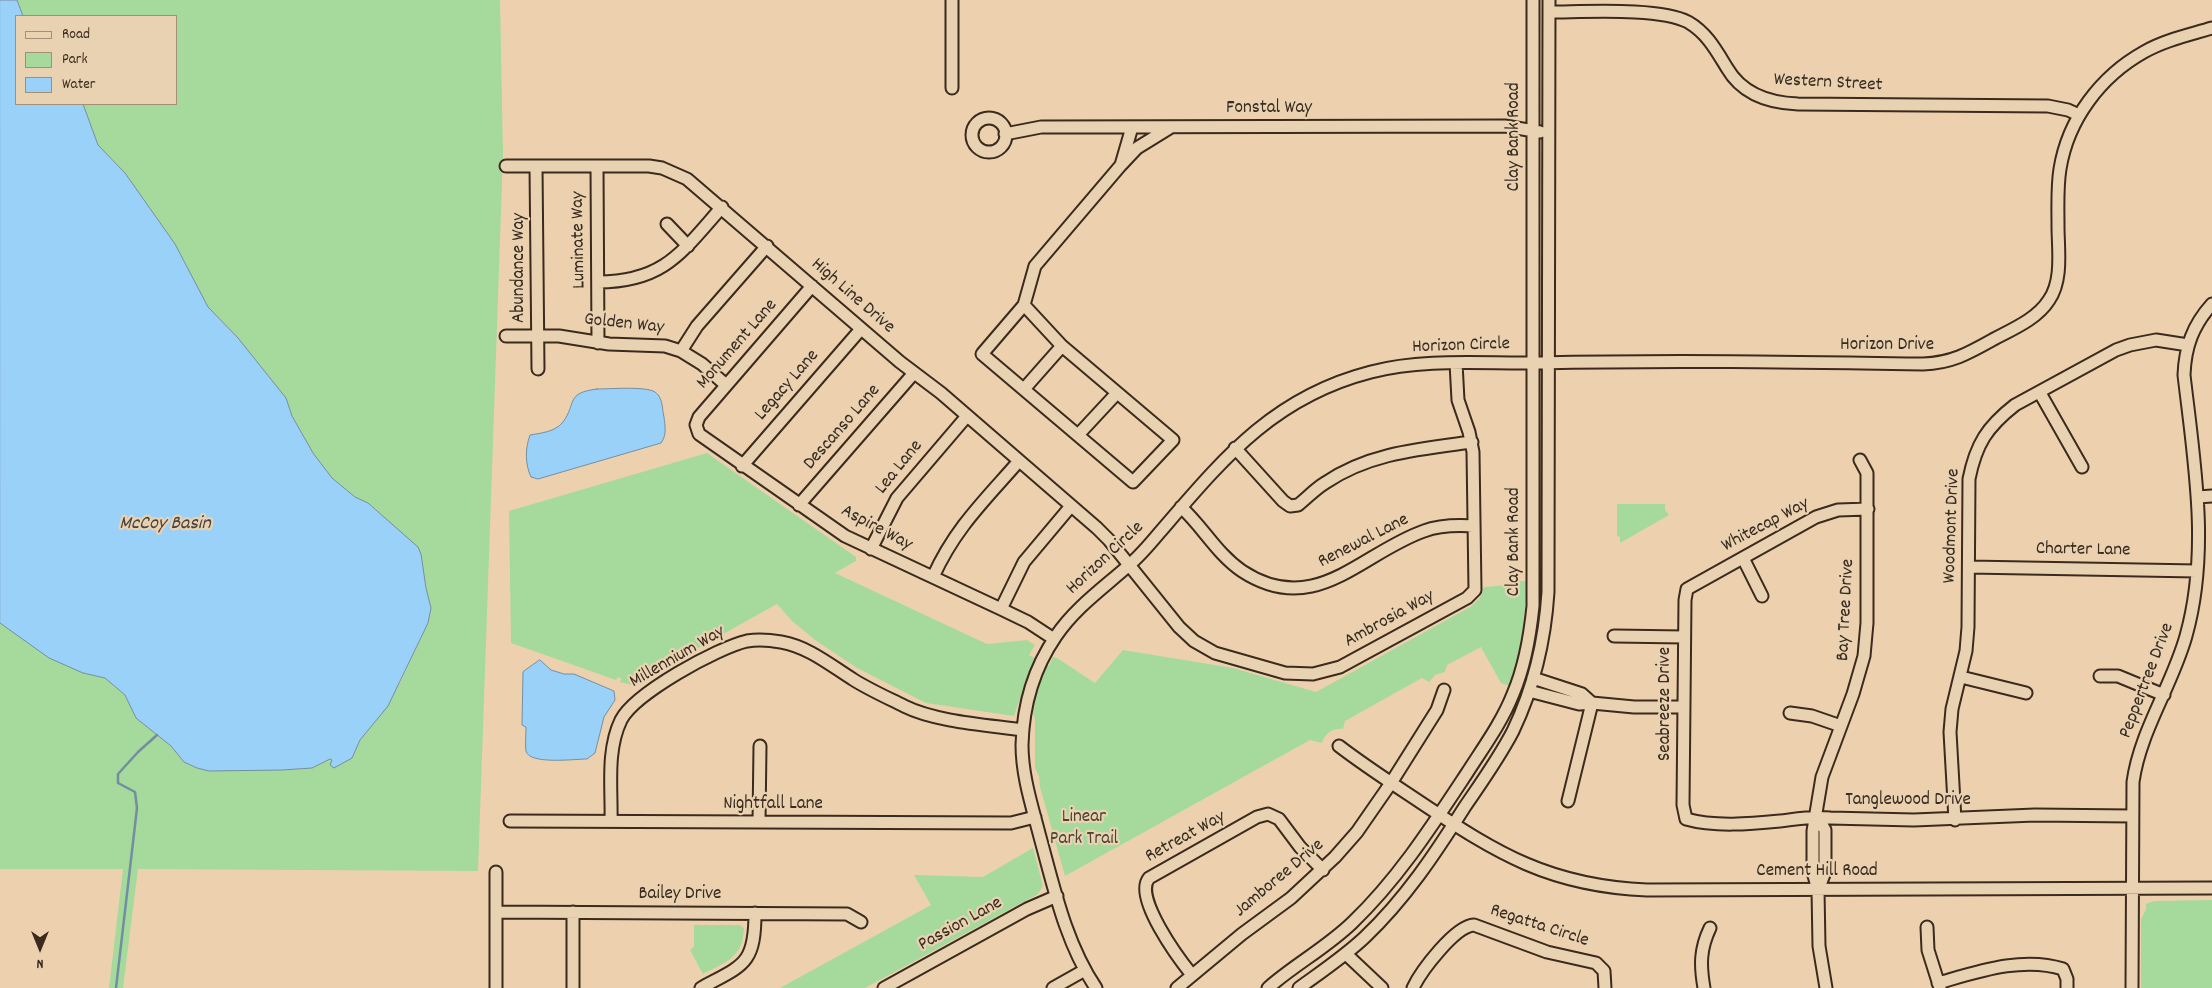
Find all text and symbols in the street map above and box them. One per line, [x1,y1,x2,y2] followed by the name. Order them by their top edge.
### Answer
[15,15,178,105] legend
[62,24,90,46] text: Road
[62,49,88,71] text: Park
[1773,70,1883,98] street label: Western Street
[62,74,95,96] text: Water
[1504,82,1526,192] street label: Clay Bank Road
[1226,98,1312,120] street label: Fonstal Way
[568,191,592,289] street label: Luminate Way
[509,213,531,323] street label: Abundance Way
[805,254,899,340] street label: High Line Drive
[693,295,783,395] street label: Monument Lane
[583,309,665,341] street label: Golden Way
[1412,334,1510,360] street label: Horizon Circle
[1840,335,1934,357] street label: Horizon Drive
[751,346,825,426] street label: Legacy Lane
[800,380,886,476] street label: Descanso Lane
[871,436,929,500] street label: Lea Lane
[1940,468,1966,584] street label: Woodmont Drive
[1504,487,1526,597] street label: Clay Bank Road
[1718,493,1814,559] street label: Whitecap Way
[836,501,916,557] street label: Aspire Way
[1315,509,1413,575] street label: Renewal Lane
[119,513,211,537] water label: McCoy Basin
[1062,517,1150,601] street label: Horizon Circle
[2035,539,2131,563] street label: Charter Lane
[1833,558,1861,662] street label: Bay Tree Drive
[1341,586,1439,654] street label: Ambrosia Way
[2116,620,2180,742] street label: Peppertree Drive
[626,622,730,694] street label: Millennium Way
[1655,647,1677,761] street label: Seabreeze Drive
[1845,790,1971,812] street label: Tanglewood Drive
[723,794,823,816] street label: Nightfall Lane
[1050,807,1118,851] park label: Linear Park Trail
[1142,807,1230,869] street label: Retreat Way
[1230,835,1330,923] street label: Jamboree Drive
[1756,861,1878,883] street label: Cement Hill Road
[639,884,721,906] street label: Bailey Drive
[915,893,1007,957] street label: Passion Lane
[1487,900,1591,954] street label: Regatta Circle
[15,923,65,973] north arrow
[37,953,43,973] text: N

